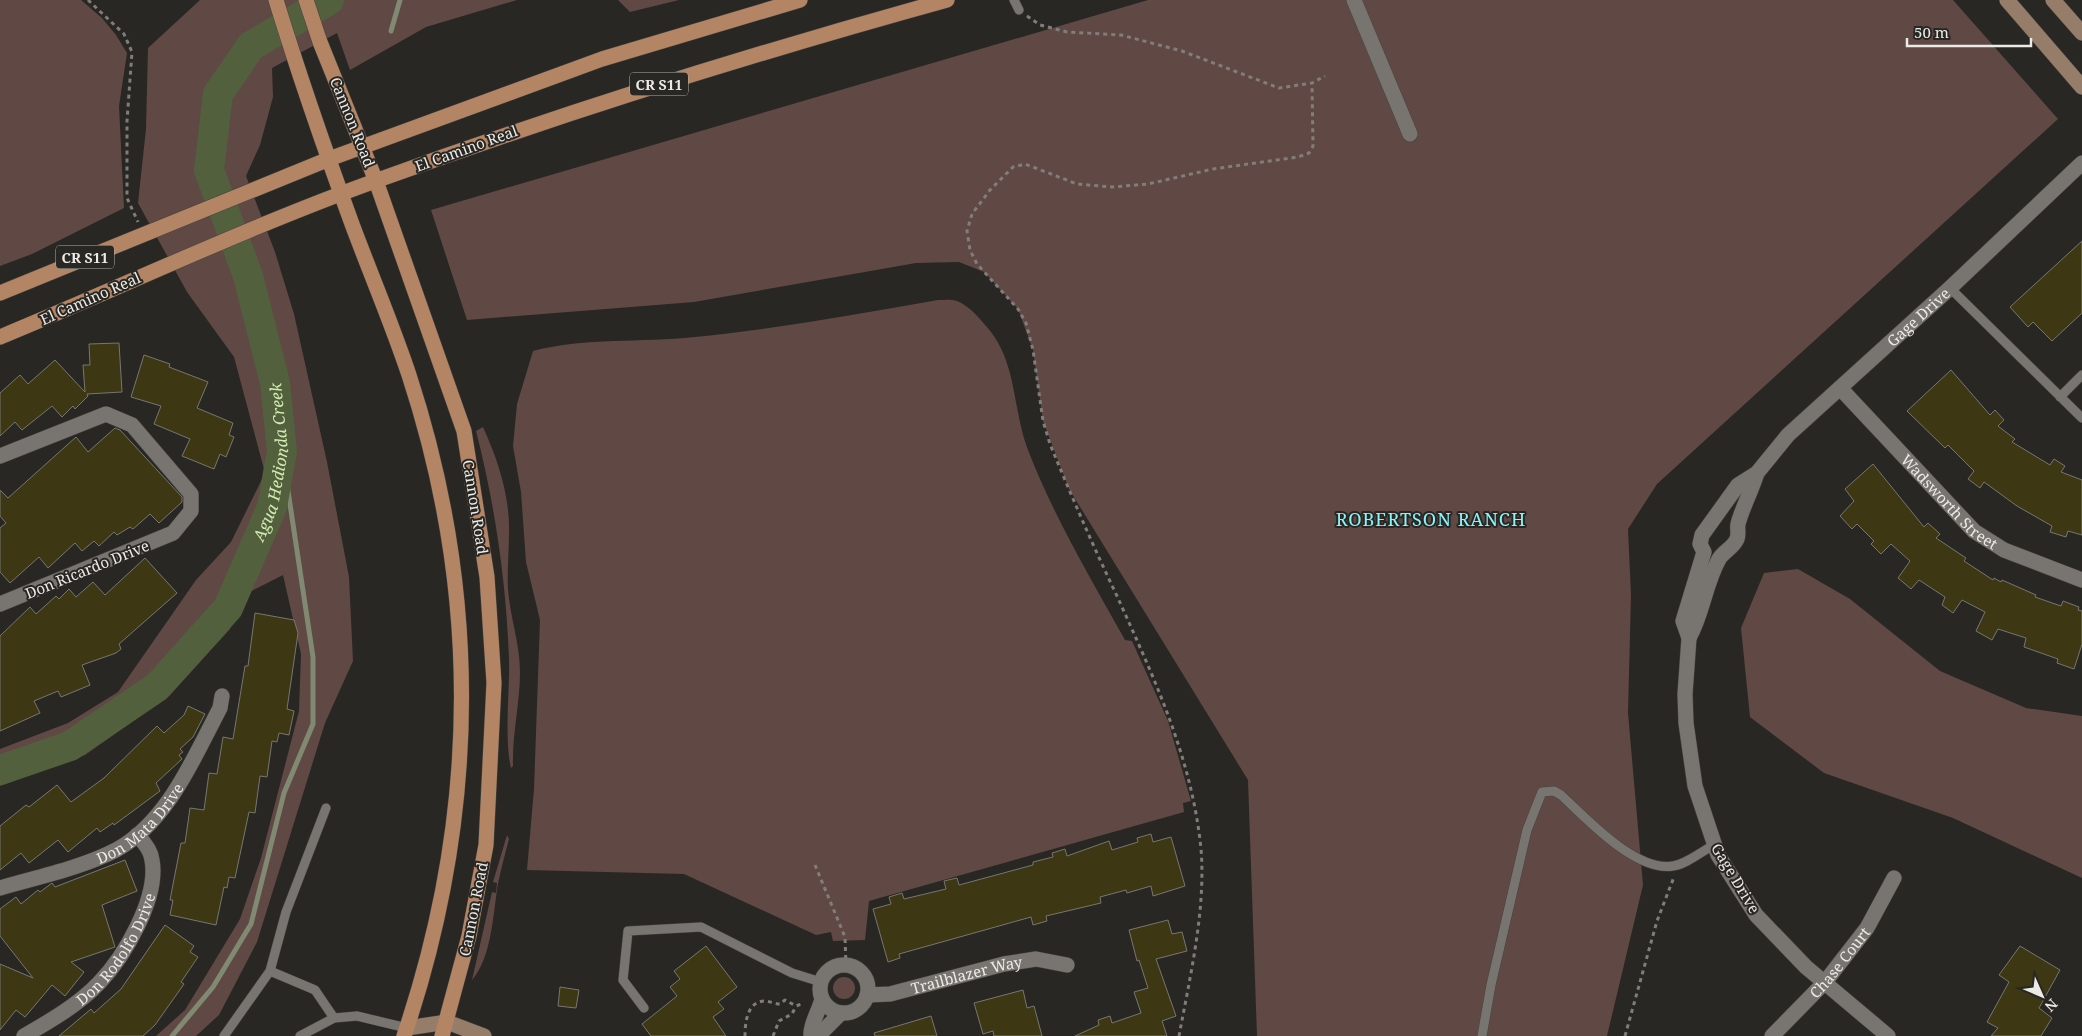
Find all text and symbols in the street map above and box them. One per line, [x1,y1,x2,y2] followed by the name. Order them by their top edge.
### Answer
[1907,15,2031,47] scale bar
[1914,22,1949,42] text: 50 m
[630,72,688,96] road number: CR S11
[326,74,380,170] street label: Cannon Road
[412,120,520,176] street label: El Camino Real
[56,246,114,268] road number: CR S11
[37,267,144,329] street label: El Camino Real
[1882,283,1954,351] street label: Gage Drive
[247,381,294,545] water label: Agua Hedionda Creek
[1897,450,2001,553] street label: Wadsworth Street
[459,458,493,556] street label: Cannon Road
[1336,507,1526,531] district label: ROBERTSON RANCH
[22,535,152,603] street label: Don Ricardo Drive
[93,779,188,868] street label: Don Mata Drive
[1707,839,1765,917] street label: Gage Drive
[454,860,492,958] street label: Cannon Road
[72,891,159,1009] street label: Don Rodolfo Drive
[1805,923,1874,1002] street label: Chase Court
[909,951,1024,998] street label: Trailblazer Way
[2017,971,2067,1021] north arrow
[2041,995,2062,1016] text: N

